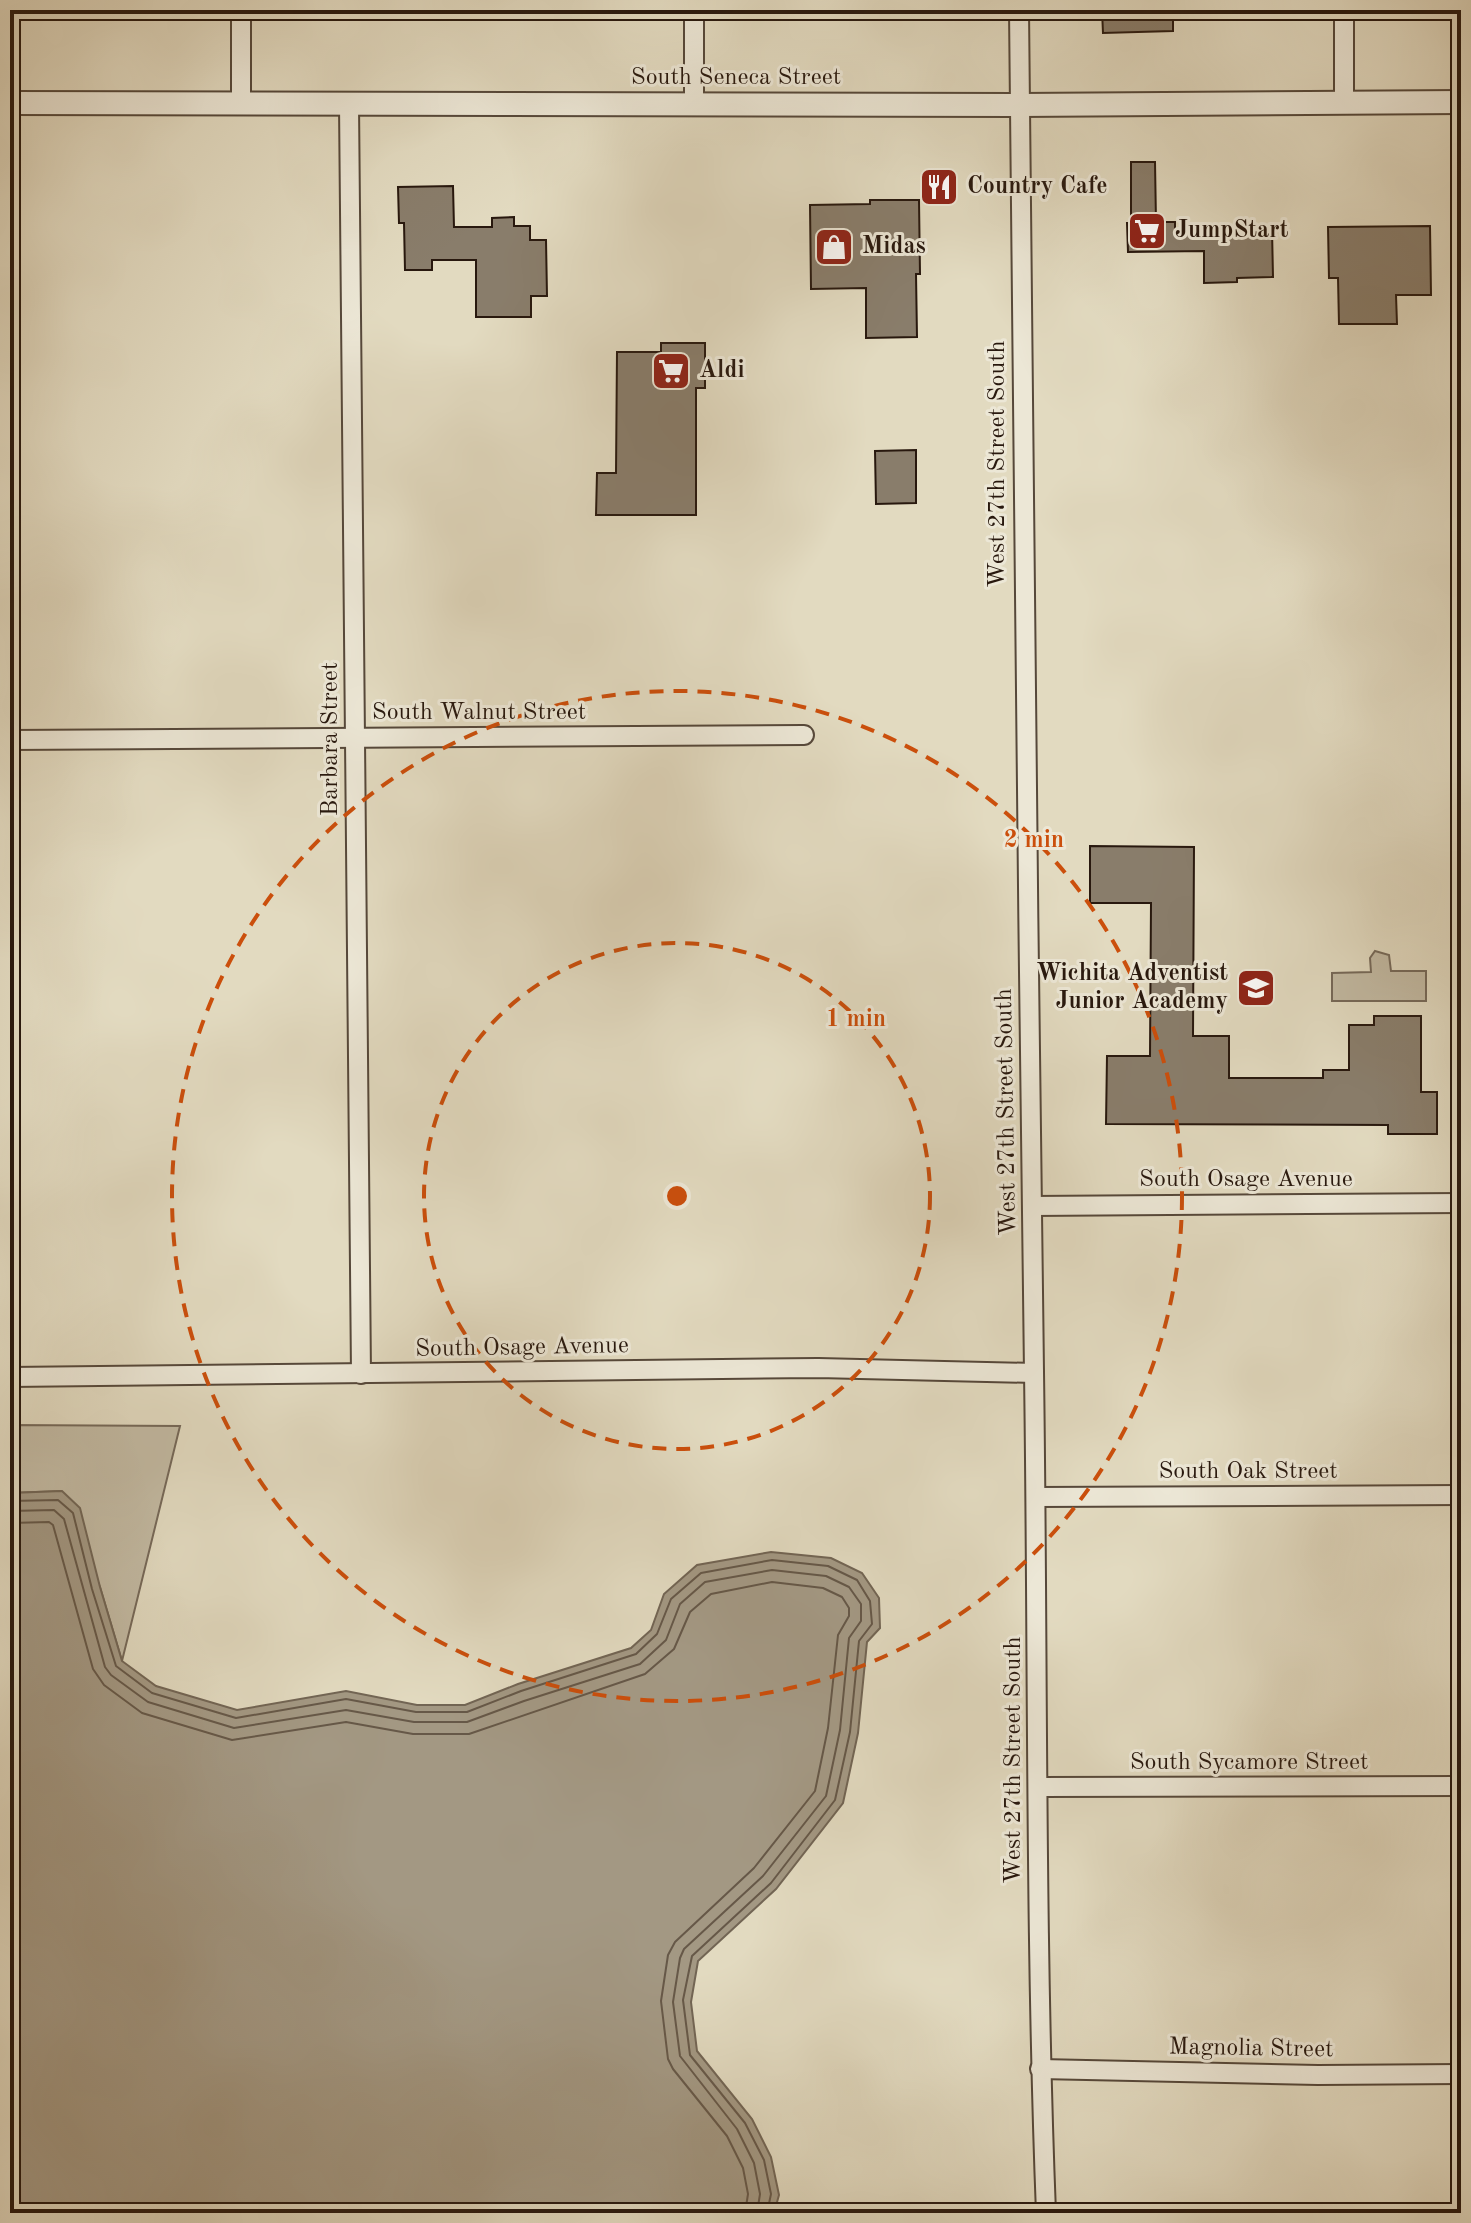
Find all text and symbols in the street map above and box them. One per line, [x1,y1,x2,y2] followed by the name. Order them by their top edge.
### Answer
[631,66,841,90] street label: South Seneca Street
[918,166,960,208] restaurant icon: Country Cafe
[967,175,1108,199] place label: Country Cafe
[1126,210,1168,252] supermarket icon: JumpStart
[1175,219,1289,243] place label: JumpStart
[813,226,855,268] shop icon: Midas
[862,235,926,259] place label: Midas
[986,340,1010,588] street label: West 27th Street South
[650,350,692,392] supermarket icon: Aldi
[699,359,745,383] place label: Aldi
[319,662,343,816] street label: Barbara Street
[372,701,586,725] street label: South Walnut Street
[1004,829,1064,853] text: 2 min
[1036,962,1228,1014] place label: Wichita Adventist Junior Academy
[1235,967,1277,1009] school or university icon: Wichita Adventist Junior Academy
[993,988,1021,1236] street label: West 27th Street South
[826,1008,886,1032] text: 1 min
[1139,1168,1353,1192] street label: South Osage Avenue
[663,1182,691,1210] centre of rings
[415,1334,629,1362] street label: South Osage Avenue
[1158,1460,1338,1484] street label: South Oak Street
[1002,1636,1026,1884] street label: West 27th Street South
[1130,1751,1368,1775] street label: South Sycamore Street
[1168,2036,1334,2062] street label: Magnolia Street

